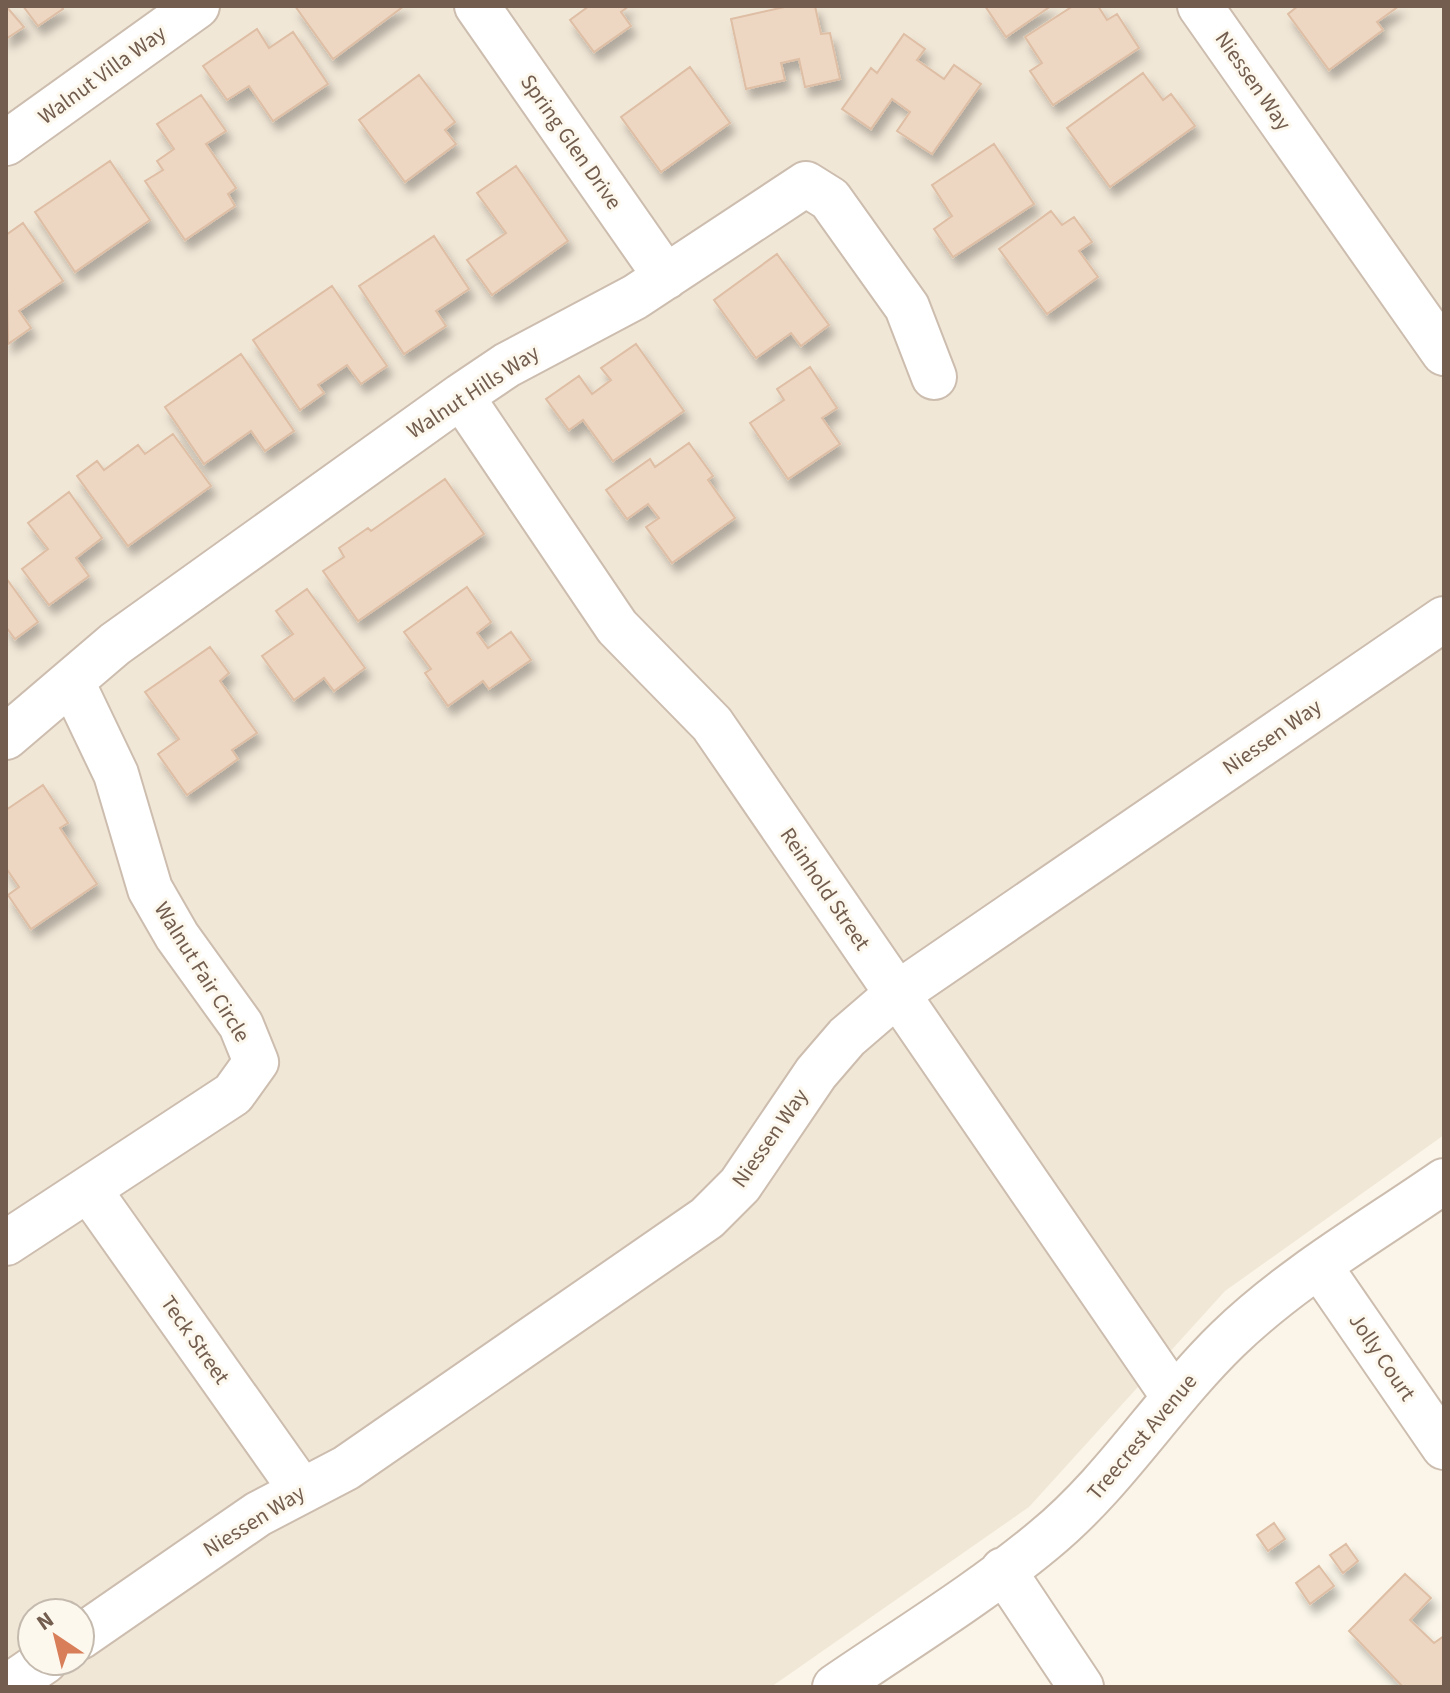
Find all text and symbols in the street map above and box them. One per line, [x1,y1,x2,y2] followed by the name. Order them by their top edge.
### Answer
[31,17,173,132] street label: Walnut Villa Way
[1207,25,1299,138] street label: Niessen Way
[512,68,630,216] street label: Spring Glen Drive
[400,337,546,447] street label: Walnut Hills Way
[1216,691,1329,783] street label: Niessen Way
[772,821,878,957] street label: Reinhold Street
[146,896,258,1048] street label: Walnut Fair Circle
[724,1081,816,1194] street label: Niessen Way
[153,1289,238,1391] street label: Teck Street
[1341,1307,1424,1408] street label: Jolly Court
[1079,1367,1205,1507] street label: Treecrest Avenue
[197,1477,312,1565] street label: Niessen Way
[16,1597,96,1677] north arrow
[30,1604,60,1639] text: N

